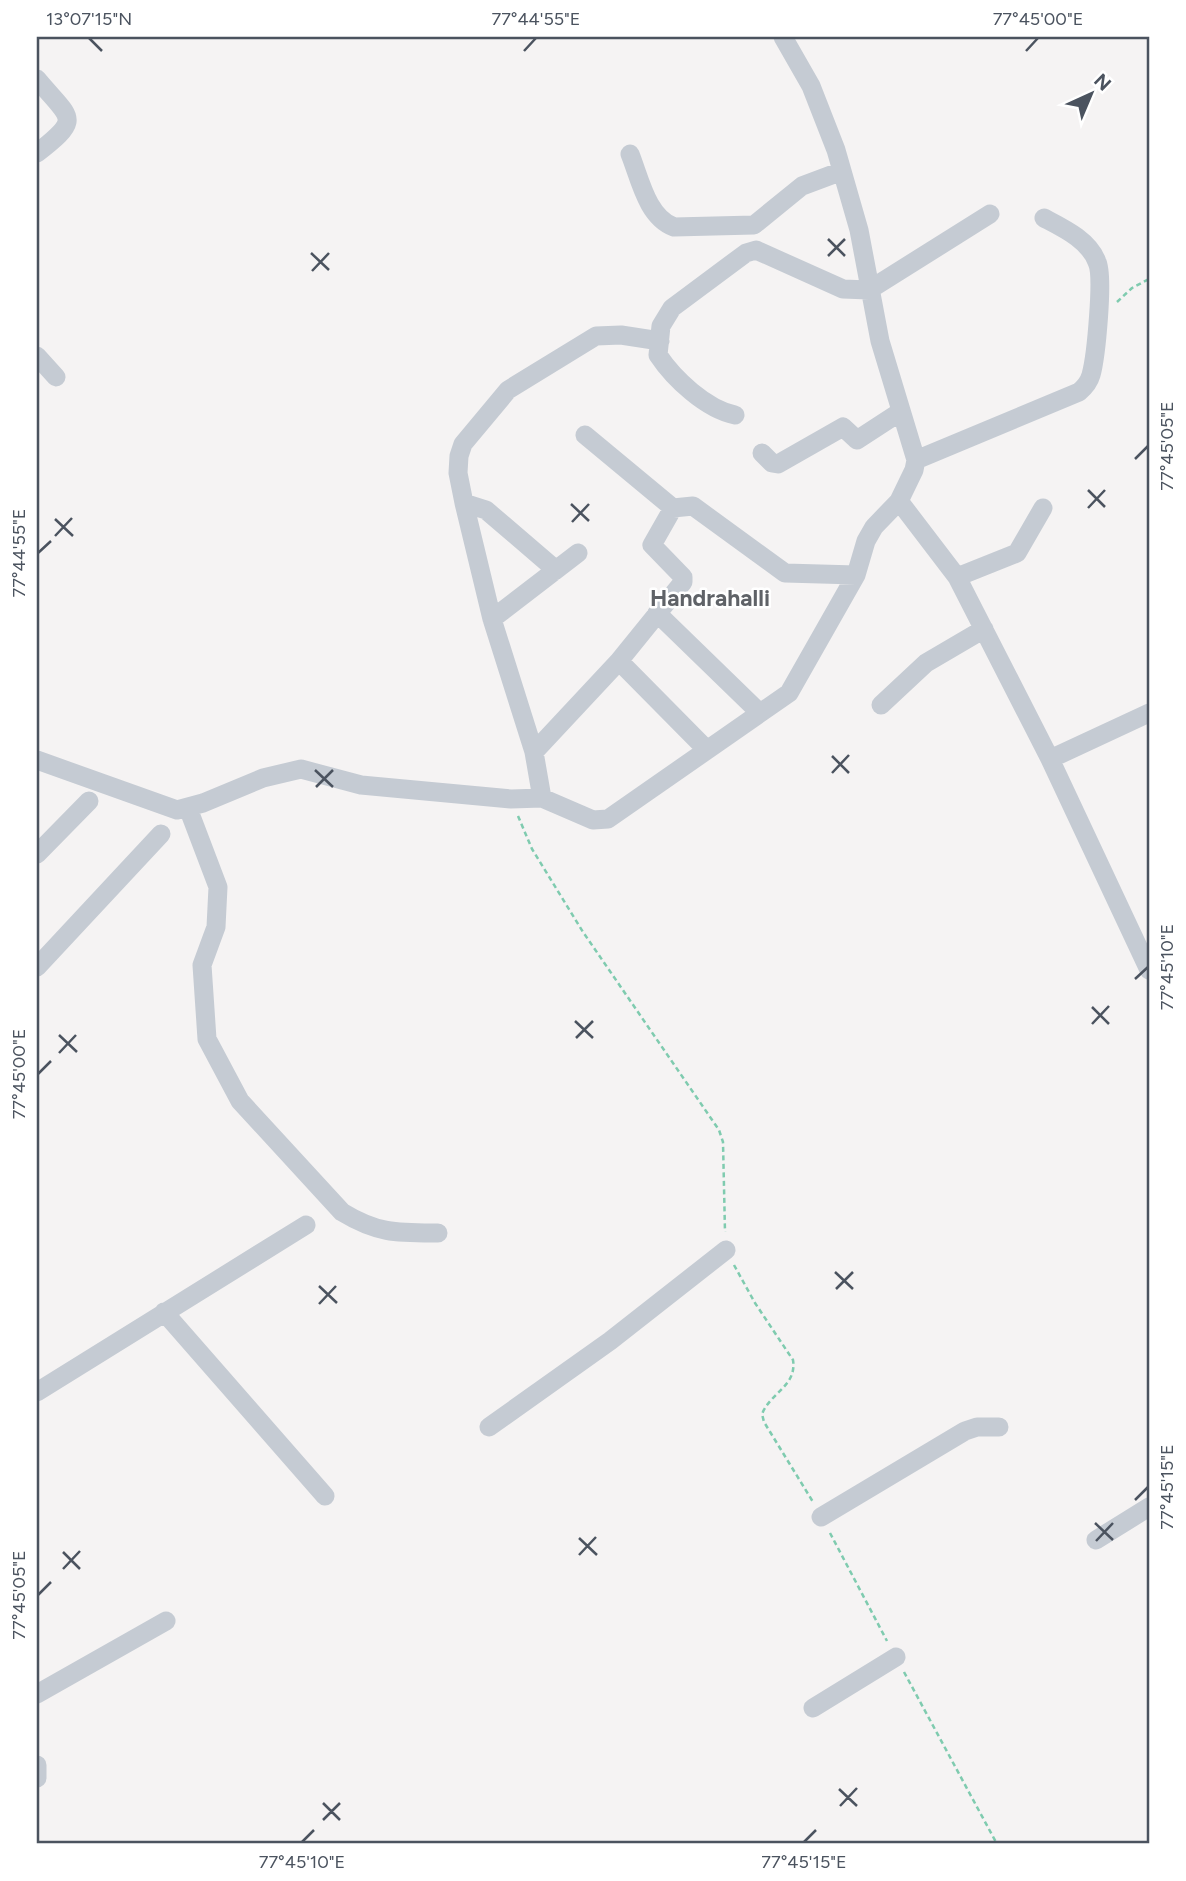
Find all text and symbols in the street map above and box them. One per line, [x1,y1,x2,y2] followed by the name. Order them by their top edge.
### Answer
[46,8,132,30] text: 13°07'15"N
[491,8,581,30] text: 77°44'55"E
[993,8,1083,30] text: 77°45'00"E
[1056,60,1126,130] north arrow
[1089,69,1116,96] text: N
[1156,401,1178,491] text: 77°45'05"E
[8,508,30,598] text: 77°44'55"E
[650,584,770,612] district label: Handrahalli
[1156,924,1178,1010] text: 77°45'10"E
[8,1029,30,1119] text: 77°45'00"E
[1156,1444,1178,1530] text: 77°45'15"E
[8,1550,30,1640] text: 77°45'05"E
[259,1851,345,1873] text: 77°45'10"E
[761,1851,847,1873] text: 77°45'15"E

